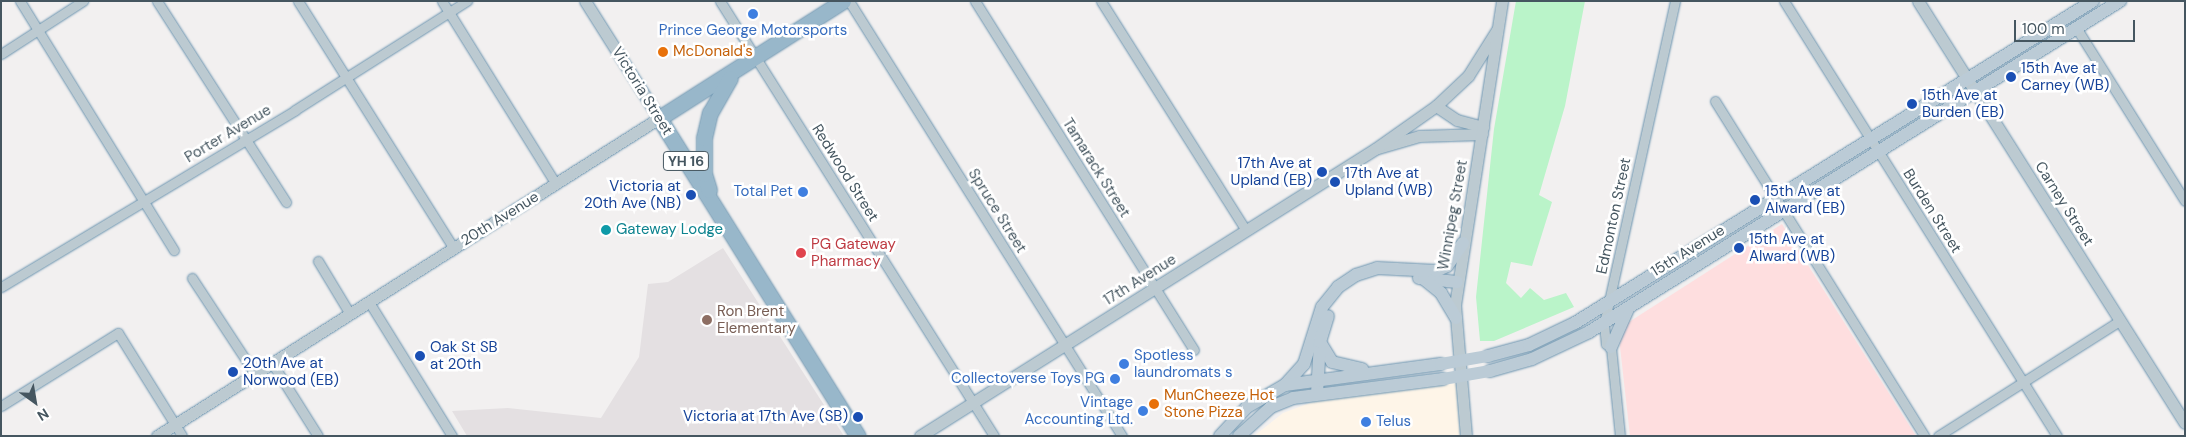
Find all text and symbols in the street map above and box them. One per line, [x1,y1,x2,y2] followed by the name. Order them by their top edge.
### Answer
[747,8,759,20] marker: Prince George Motorsports
[2016,10,2137,42] scale bar
[2022,19,2065,39] text: 100 m
[659,22,847,40] place label: Prince George Motorsports
[673,43,753,61] place label: McDonald's
[608,44,676,138] street label: Victoria Street
[657,46,669,58] marker: McDonald's
[2021,59,2109,94] place label: 15th Ave at Carney (WB)
[2005,71,2017,83] marker: 15th Ave at Carney (WB)
[1922,86,2004,121] place label: 15th Ave at Burden (EB)
[1906,98,1918,110] marker: 15th Ave at Burden (EB)
[182,101,274,167] street label: Porter Avenue
[1058,115,1134,221] street label: Tamarack Street
[808,121,882,225] street label: Redwood Street
[662,150,710,172] road number: YH 16
[1231,154,1312,189] place label: 17th Ave at Upland (EB)
[1593,156,1635,276] street label: Edmonton Street
[1434,158,1472,272] street label: Winnipeg Street
[2031,158,2097,250] street label: Carney Street
[1345,164,1432,199] place label: 17th Ave at Upland (WB)
[964,166,1030,256] street label: Spruce Street
[1316,166,1328,178] marker: 17th Ave at Upland (EB)
[1899,166,1965,256] street label: Burden Street
[1329,176,1341,188] marker: 17th Ave at Upland (WB)
[584,177,681,212] place label: Victoria at 20th Ave (NB)
[1765,182,1845,217] place label: 15th Ave at Alward (EB)
[734,183,793,201] place label: Total Pet
[797,186,809,198] marker: Total Pet
[458,188,542,250] street label: 20th Avenue
[685,189,697,201] marker: Victoria at 20th Ave (NB)
[1749,194,1761,206] marker: 15th Ave at Alward (EB)
[616,221,723,239] place label: Gateway Lodge
[1648,221,1728,281] street label: 15th Avenue
[600,224,612,236] marker: Gateway Lodge
[1749,230,1835,265] place label: 15th Ave at Alward (WB)
[811,235,896,270] place label: PG Gateway Pharmacy
[1733,242,1745,254] marker: 15th Ave at Alward (WB)
[795,247,807,259] marker: PG Gateway Pharmacy
[1100,251,1180,309] street label: 17th Avenue
[717,302,796,337] place label: Ron Brent Elementary
[701,314,713,326] marker: Ron Brent Elementary
[430,338,498,373] place label: Oak St SB at 20th
[1134,346,1233,381] place label: Spotless laundromats s
[414,350,426,362] marker: Oak St SB at 20th
[243,354,339,389] place label: 20th Ave at Norwood (EB)
[1118,358,1130,370] marker: Spotless laundromats s
[227,366,239,378] marker: 20th Ave at Norwood (EB)
[951,370,1105,388] place label: Collectoverse Toys PG
[1109,373,1121,385] marker: Collectoverse Toys PG
[10,377,60,427] north arrow
[1164,386,1274,421] place label: MunCheeze Hot Stone Pizza
[1025,393,1133,428] place label: Vintage Accounting Ltd.
[1148,398,1160,410] marker: MunCheeze Hot Stone Pizza
[34,404,52,425] text: N
[1137,405,1149,417] marker: Vintage Accounting Ltd.
[683,408,848,426] place label: Victoria at 17th Ave (SB)
[852,411,864,423] marker: Victoria at 17th Ave (SB)
[1376,413,1411,431] place label: Telus
[1360,416,1372,428] marker: Telus

